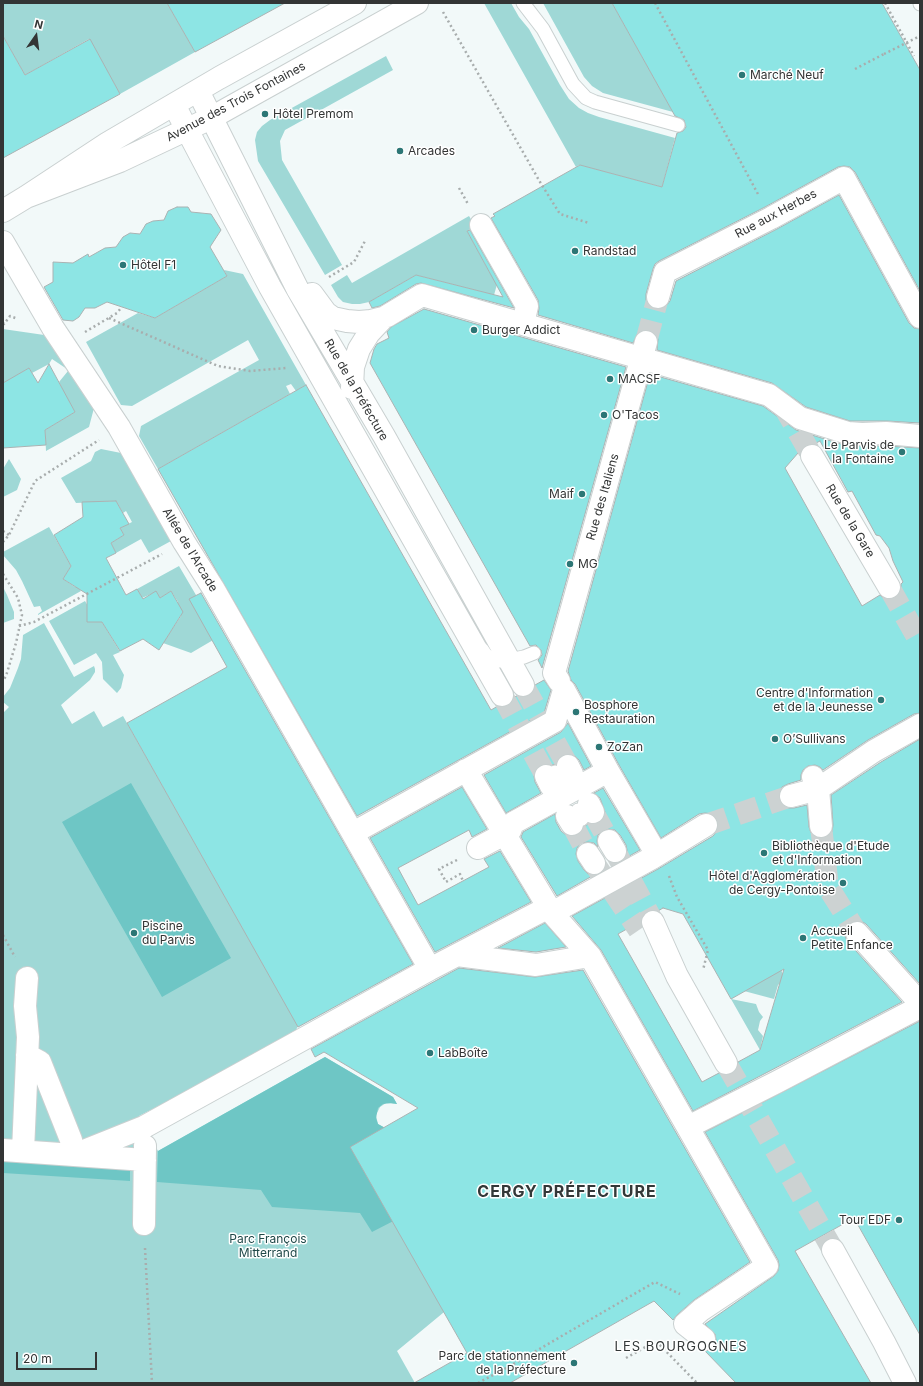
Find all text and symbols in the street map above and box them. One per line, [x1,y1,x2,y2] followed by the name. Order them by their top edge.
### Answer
[16,16,56,56] north arrow
[33,17,45,32] text: N
[164,59,308,145] street label: Avenue des Trois Fontaines
[750,68,824,82] place label: Marché Neuf
[737,70,747,80] marker: Marché Neuf
[273,107,353,121] place label: Hôtel Premom
[260,109,270,119] marker: Hôtel Premom
[408,144,455,158] place label: Arcades
[395,146,405,156] marker: Arcades
[733,186,819,242] street label: Rue aux Herbes
[583,244,636,258] place label: Randstad
[570,246,580,256] marker: Randstad
[131,258,176,272] place label: Hôtel F1
[118,260,128,270] marker: Hôtel F1
[482,323,560,337] place label: Burger Addict
[469,325,479,335] marker: Burger Addict
[321,337,391,443] street label: Rue de la Préfecture
[618,372,660,386] place label: MACSF
[605,374,615,384] marker: MACSF
[612,408,659,422] place label: O'Tacos
[599,410,609,420] marker: O'Tacos
[824,438,894,466] place label: Le Parvis de la Fontaine
[897,447,907,457] marker: Le Parvis de la Fontaine
[584,452,622,542] street label: Rue des Italiens
[822,482,878,560] street label: Rue de la Gare
[549,487,574,501] place label: Maif
[577,489,587,499] marker: Maif
[159,505,221,595] street label: Allée de l'Arcade
[578,557,598,571] place label: MG
[565,559,575,569] marker: MG
[756,686,873,714] place label: Centre d'Information et de la Jeunesse
[876,695,886,705] marker: Centre d'Information et de la Jeunesse
[584,698,655,726] place label: Bosphore Restauration
[571,707,581,717] marker: Bosphore Restauration
[783,732,846,746] place label: O’Sullivans
[770,734,780,744] marker: O’Sullivans
[607,740,643,754] place label: ZoZan
[594,742,604,752] marker: ZoZan
[772,839,889,867] place label: Bibliothèque d'Etude et d'Information
[759,848,769,858] marker: Bibliothèque d'Etude et d'Information
[709,869,835,897] place label: Hôtel d'Agglomération de Cergy-Pontoise
[838,878,848,888] marker: Hôtel d'Agglomération de Cergy-Pontoise
[142,919,195,947] place label: Piscine du Parvis
[811,924,893,952] place label: Accueil Petite Enfance
[129,928,139,938] marker: Piscine du Parvis
[798,933,808,943] marker: Accueil Petite Enfance
[438,1046,488,1060] place label: LabBoîte
[425,1048,435,1058] marker: LabBoîte
[477,1182,657,1202] district label: CERGY PRÉFECTURE
[839,1213,891,1227] place label: Tour EDF
[894,1215,904,1225] marker: Tour EDF
[229,1232,307,1260] park label: Parc François Mitterrand
[615,1339,747,1355] district label: LES BOURGOGNES
[18,1344,99,1370] scale bar
[439,1349,566,1377] place label: Parc de stationnement de la Préfecture
[23,1351,52,1366] text: 20 m
[569,1358,579,1368] marker: Parc de stationnement de la Préfecture

